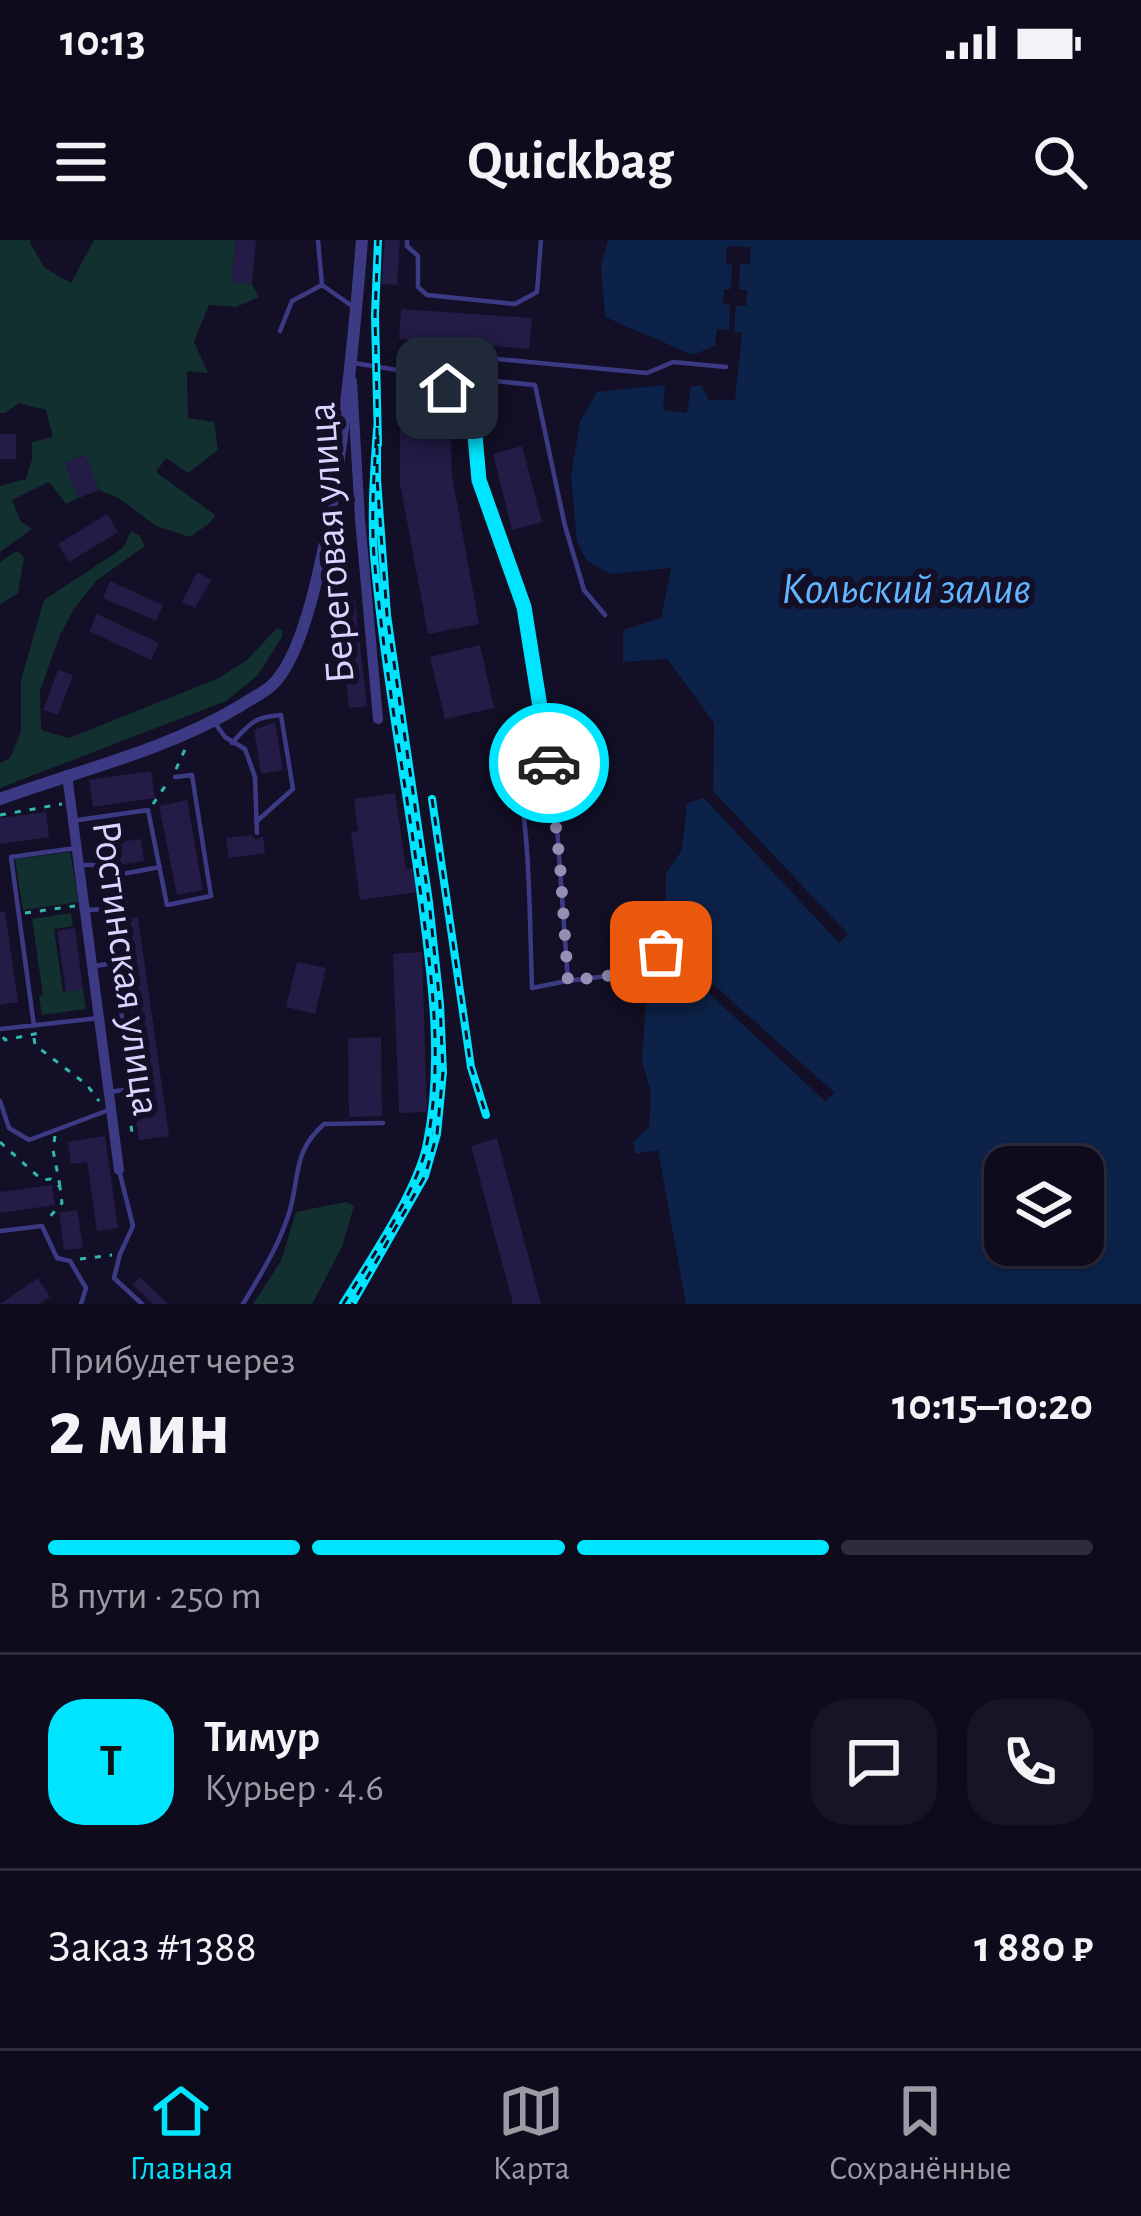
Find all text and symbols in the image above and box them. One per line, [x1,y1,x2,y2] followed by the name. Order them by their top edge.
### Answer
[60,19,146,64] text: 10:13
[48,129,114,195] icon: menu
[1027,129,1093,195] icon: search
[468,135,673,189] text: Quickbag
[396,337,498,439] pin
[414,355,480,421] icon: home
[300,401,362,685] street label: Береговая улица
[781,567,1031,612] water label: Кольский залив
[489,703,609,823] courier
[516,730,582,796] icon: car
[84,818,168,1118] street label: Ростинская улица
[610,901,712,1003] pin
[628,919,694,985] icon: bag
[984,1146,1104,1266] map controls
[984,1146,1104,1266] button: layers
[48,1342,295,1381] text: Прибудет через
[892,1383,1093,1428] text: 10:15–10:20
[48,1391,231,1469] text: 2 мин
[48,1577,262,1616] text: В пути · 250 m
[811,1699,937,1825] button: chat
[967,1699,1093,1825] button: phone
[204,1715,320,1760] text: Тимур
[100,1739,122,1784] text: Т
[204,1769,384,1808] text: Курьер · 4.6
[48,1925,257,1970] text: Заказ #1388
[974,1925,1093,1970] text: 1 880 ₽
[130,2078,233,2190] tab: Главная
[492,2078,570,2190] tab: Карта
[829,2078,1011,2190] tab: Сохранённые

